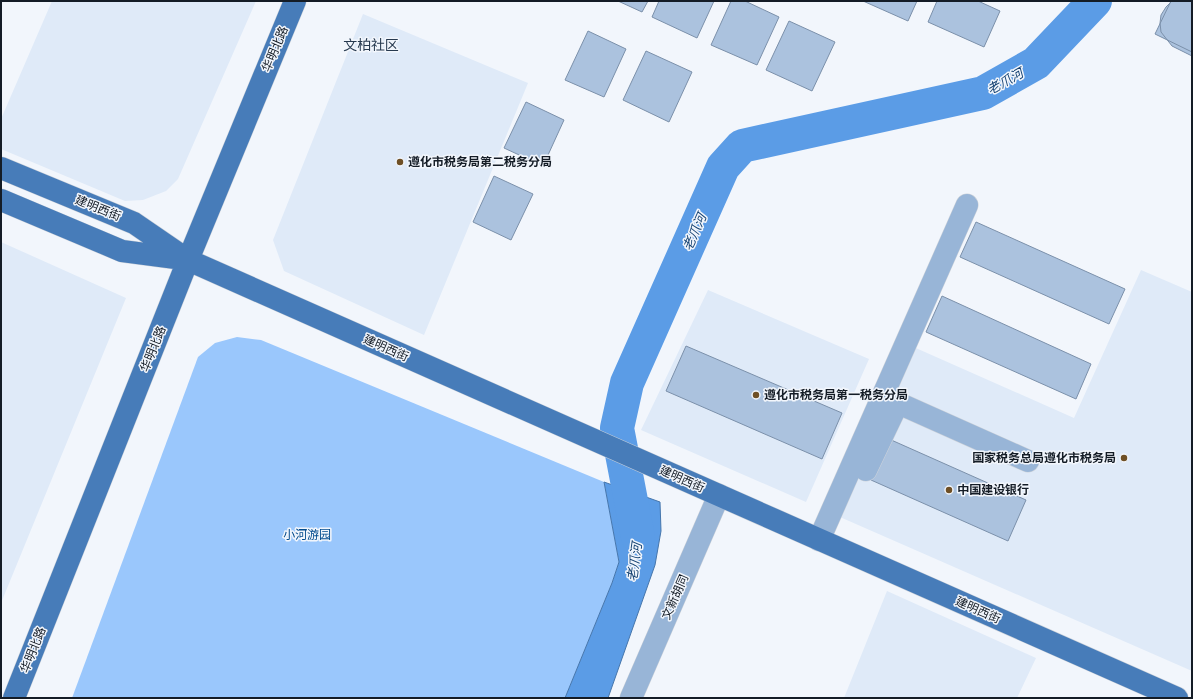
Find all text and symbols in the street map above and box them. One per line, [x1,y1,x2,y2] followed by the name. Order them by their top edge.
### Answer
[259,24,291,74] street label: 华明北路
[343,37,399,53] district label: 文柏社区
[985,64,1029,97] water label: 老爪河
[408,155,552,169] place label: 遵化市税务局第二税务分局
[395,157,405,167] marker: 遵化市税务局第二税务分局
[73,193,123,223] street label: 建明西街
[680,209,710,253] water label: 老爪河
[138,324,168,374] street label: 华明北路
[361,332,411,364] street label: 建明西街
[764,388,908,402] place label: 遵化市税务局第一税务分局
[751,390,761,400] marker: 遵化市税务局第一税务分局
[972,451,1116,465] place label: 国家税务总局遵化市税务局
[1119,453,1129,463] marker: 国家税务总局遵化市税务局
[657,463,707,495] street label: 建明西街
[957,483,1029,497] place label: 中国建设银行
[944,485,954,495] marker: 中国建设银行
[283,528,331,542] park label: 小河游园
[624,539,645,582] water label: 老爪河
[659,572,691,622] street label: 文新胡同
[953,594,1003,626] street label: 建明西街
[18,625,48,675] street label: 华明北路

